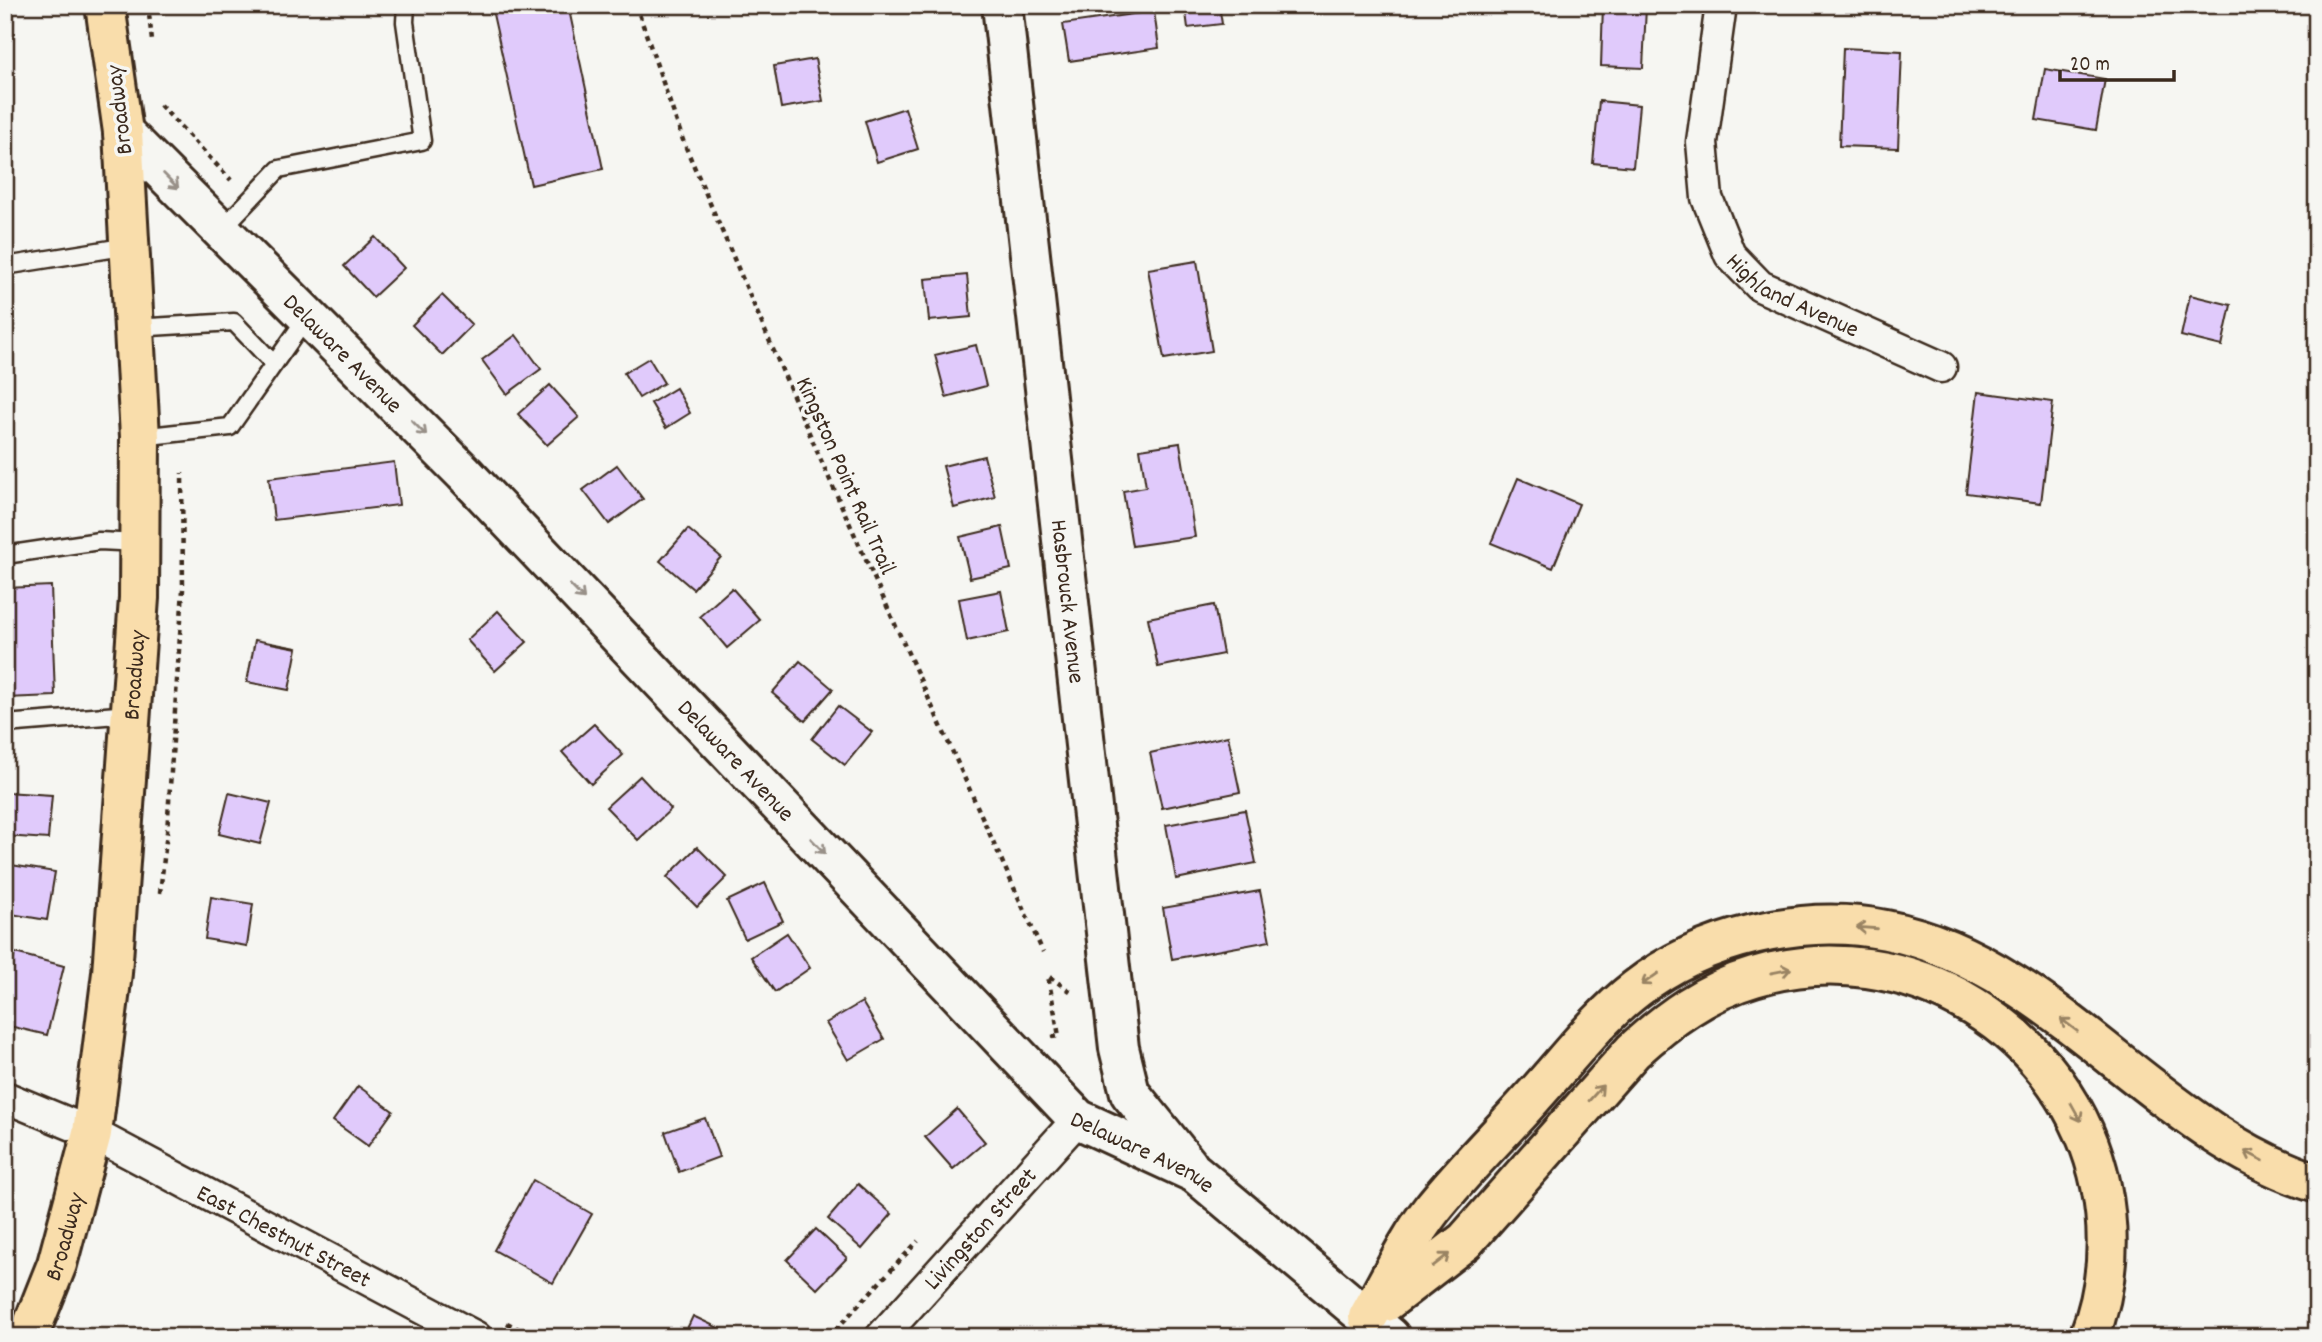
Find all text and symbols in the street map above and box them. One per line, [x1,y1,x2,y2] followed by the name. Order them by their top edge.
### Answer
[2060,38,2173,82] scale bar
[2070,51,2110,81] text: 20 m
[98,62,143,156] street label: Broadway
[163,172,180,189] one-way arrow
[1717,246,1864,348] street label: Highland Avenue
[274,287,409,422] street label: Delaware Avenue
[785,372,903,581] street label: Kingston Point Rail Trail
[410,419,427,436] one-way arrow
[1040,518,1092,685] street label: Hasbrouck Avenue
[568,583,585,600] one-way arrow
[116,628,157,721] street label: Broadway
[668,693,801,831] street label: Delaware Avenue
[809,837,826,854] one-way arrow
[1856,921,1879,934] one-way arrow
[1769,964,1792,977] one-way arrow
[1641,972,1660,986] one-way arrow
[2060,1017,2079,1032] one-way arrow
[1587,1085,1603,1103] one-way arrow
[2070,1101,2083,1122] one-way arrow
[1064,1104,1221,1203] street label: Delaware Avenue
[2244,1149,2265,1162] one-way arrow
[917,1161,1046,1299] street label: Livingston Street
[190,1178,376,1298] street label: East Chestnut Street
[38,1188,96,1287] street label: Broadway
[1431,1252,1449,1267] one-way arrow

